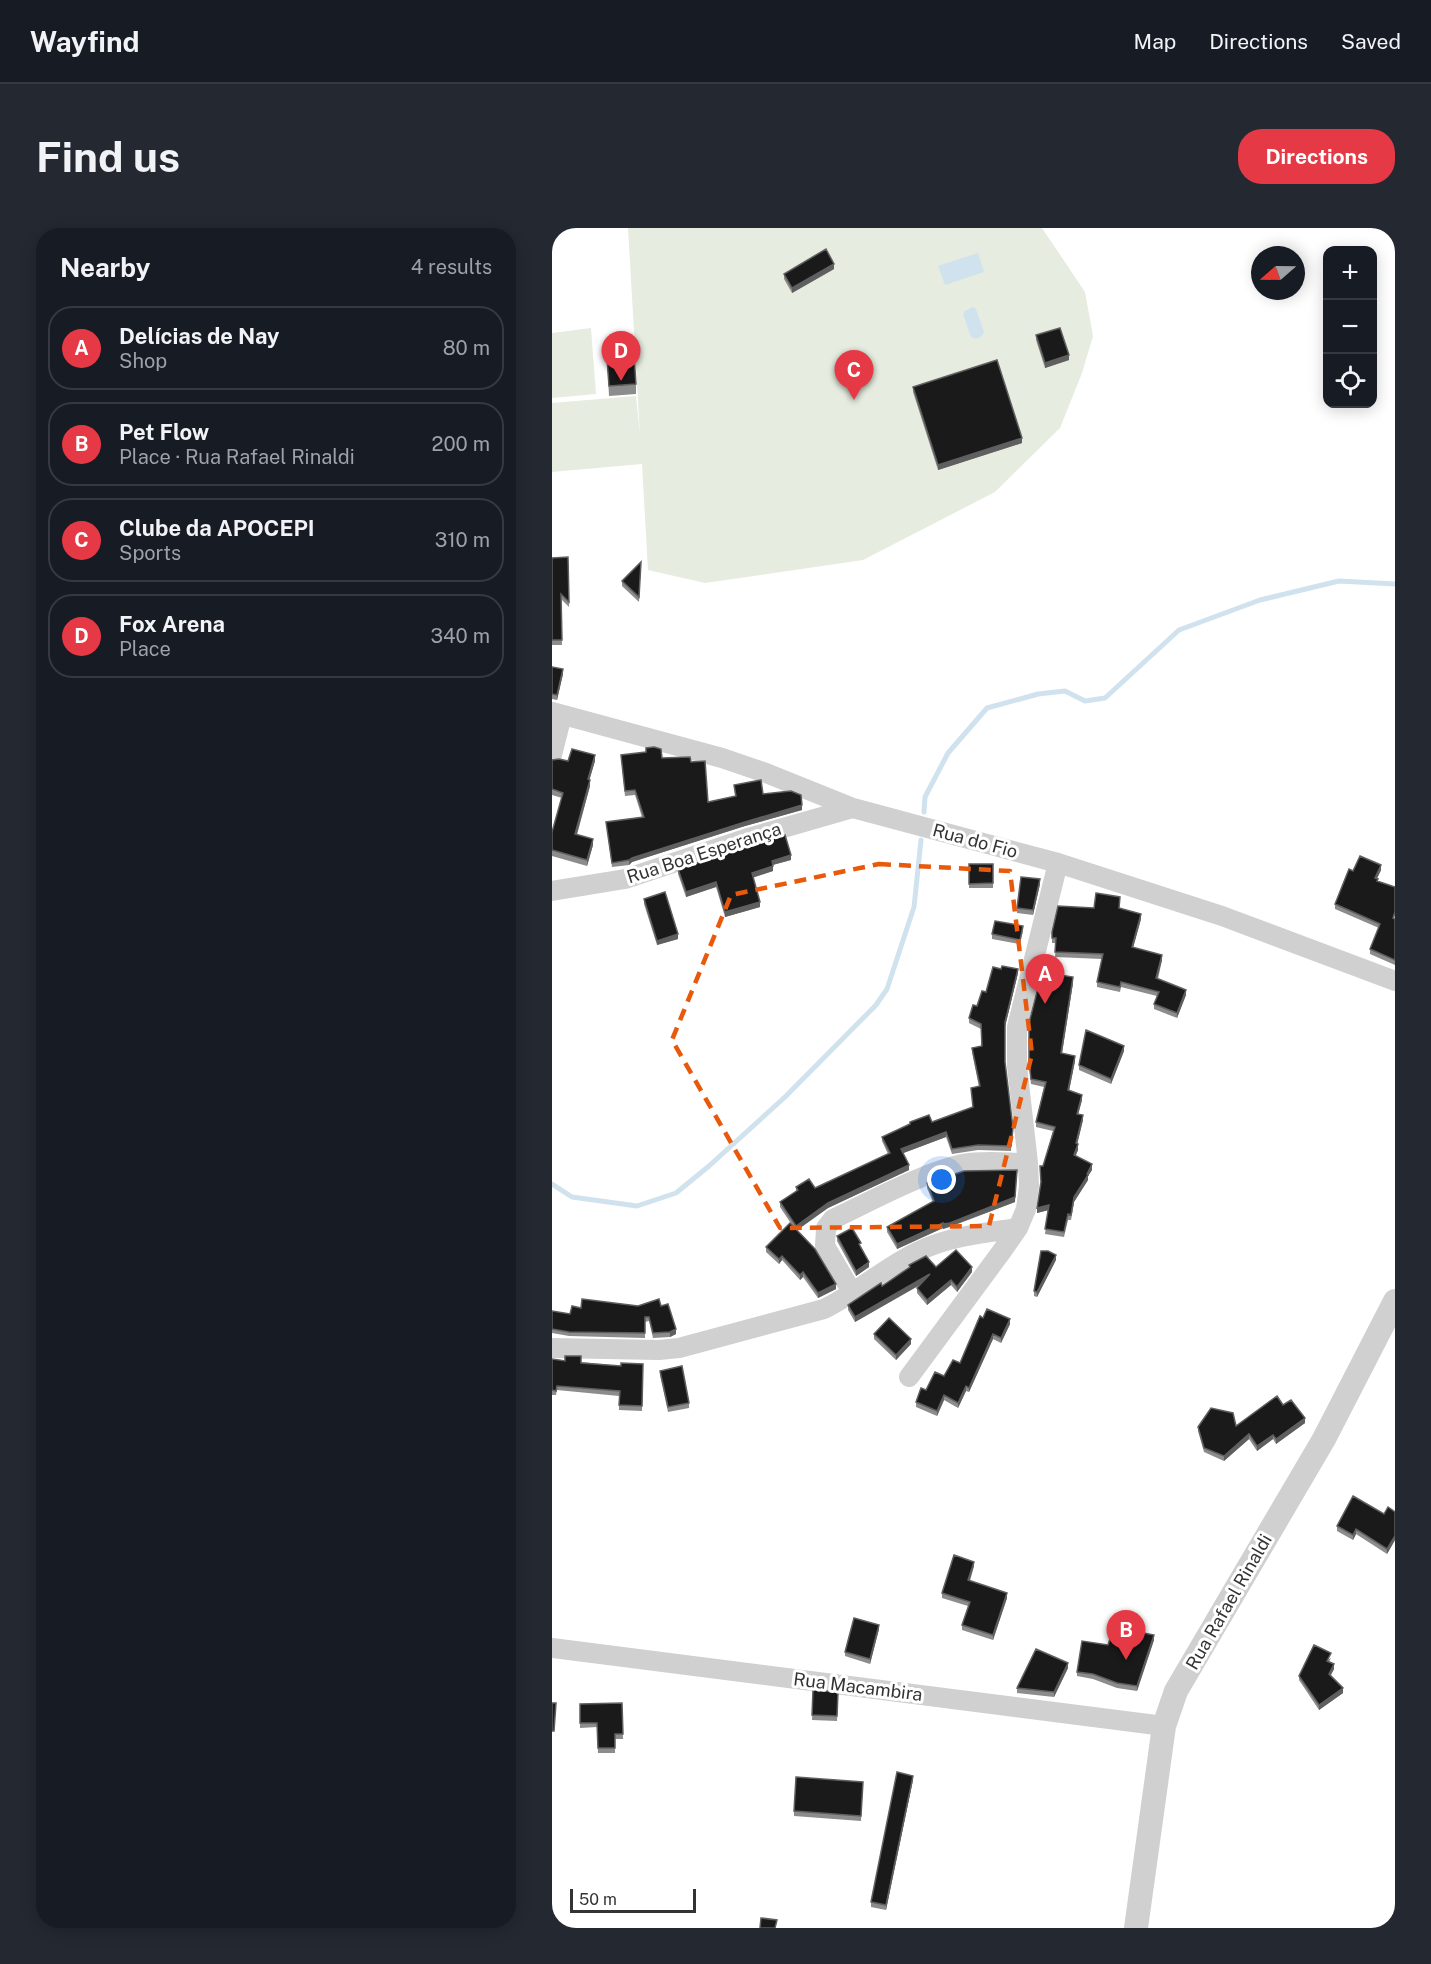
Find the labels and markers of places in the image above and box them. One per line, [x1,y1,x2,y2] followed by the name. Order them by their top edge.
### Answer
[602,332,640,381] pin: D
[834,350,874,400] pin: C
[1026,954,1064,1004] pin: A
[1106,1610,1146,1660] pin: B

